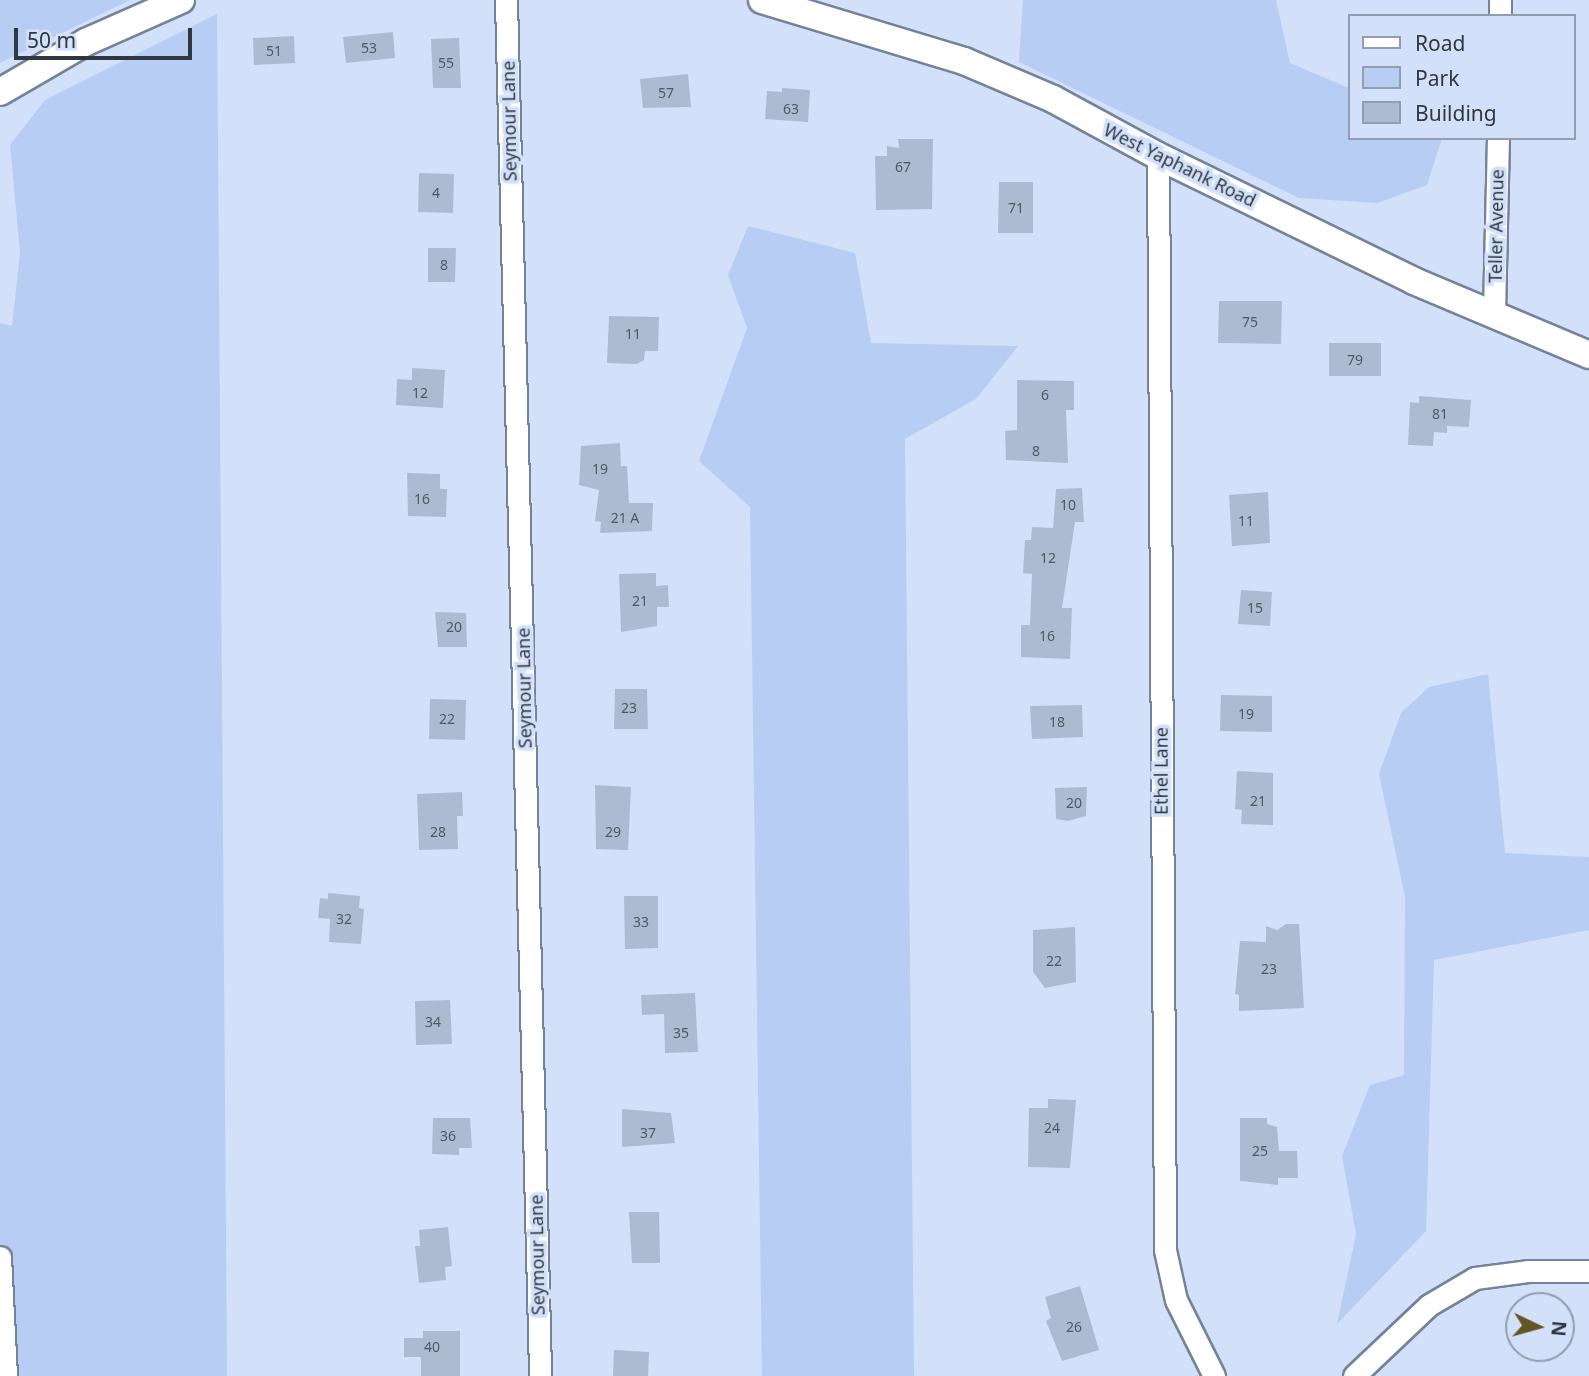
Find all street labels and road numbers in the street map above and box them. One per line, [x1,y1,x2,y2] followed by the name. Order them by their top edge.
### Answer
[497,61,521,181] street label: Seymour Lane
[1100,119,1260,211] street label: West Yaphank Road
[1484,169,1508,283] street label: Teller Avenue
[512,628,536,748] street label: Seymour Lane
[1150,727,1172,815] street label: Ethel Lane
[525,1195,549,1315] street label: Seymour Lane

